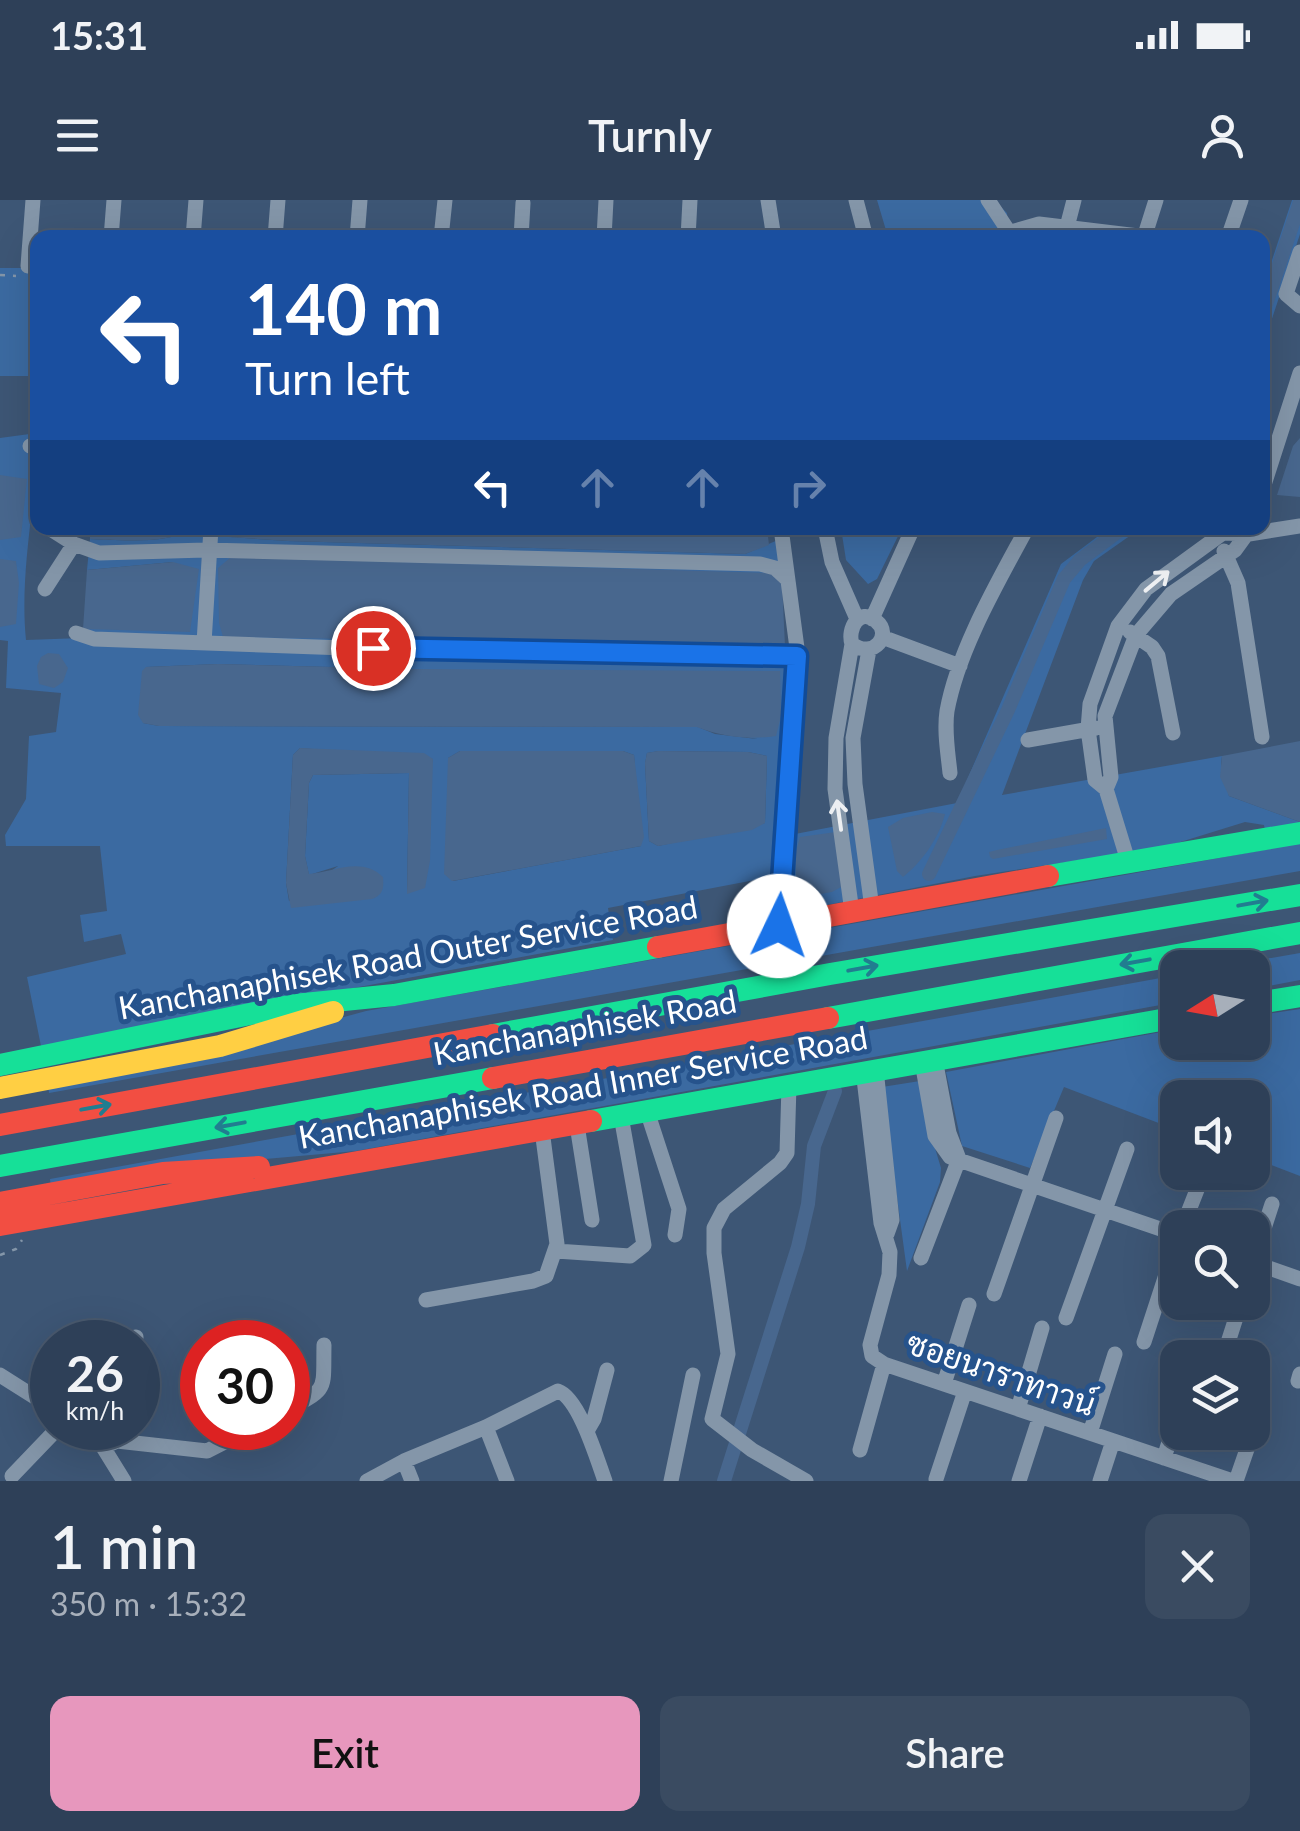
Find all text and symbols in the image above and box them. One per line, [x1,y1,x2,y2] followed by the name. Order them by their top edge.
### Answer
[50,12,148,58] text: 15:31
[50,108,105,163] icon: menu
[588,108,712,162] text: Turnly
[1195,108,1250,163] icon: person
[245,266,442,350] text: 140 m
[80,270,210,400] icon: left
[245,351,410,405] text: Turn left
[465,460,520,515] icon: left
[570,460,625,515] icon: ahead
[675,460,730,515] icon: ahead
[780,460,835,515] icon: right
[1143,570,1169,592] one-way arrow
[331,606,416,691] pin
[346,621,401,676] icon: arrive
[829,800,847,832] one-way arrow
[727,874,831,978] position arrow
[115,888,701,1028] street label: Kanchanaphisek Road Outer Service Road
[1236,893,1269,911] one-way arrow
[1160,950,1270,1060] north arrow
[1160,950,1270,1450] map controls
[1119,953,1152,972] one-way arrow
[847,958,879,977] one-way arrow
[430,982,740,1074] street label: Kanchanaphisek Road
[295,1017,870,1156] street label: Kanchanaphisek Road Inner Service Road
[1160,1080,1270,1190] button: sound
[79,1097,111,1116] one-way arrow
[214,1116,246,1135] one-way arrow
[1160,1210,1270,1320] button: search
[180,1320,310,1450] speed limit sign: 30
[902,1322,1101,1423] street label: ซอยนาราทาวน์
[1160,1340,1270,1450] button: layers
[66,1343,124,1403] text: 26
[66,1395,124,1425] text: km/h
[50,1510,198,1582] text: 1 min
[1145,1514,1250,1619] button: close
[50,1584,247,1623] text: 350 m · 15:32
[50,1696,640,1811] button: Exit
[660,1696,1250,1811] button: Share

